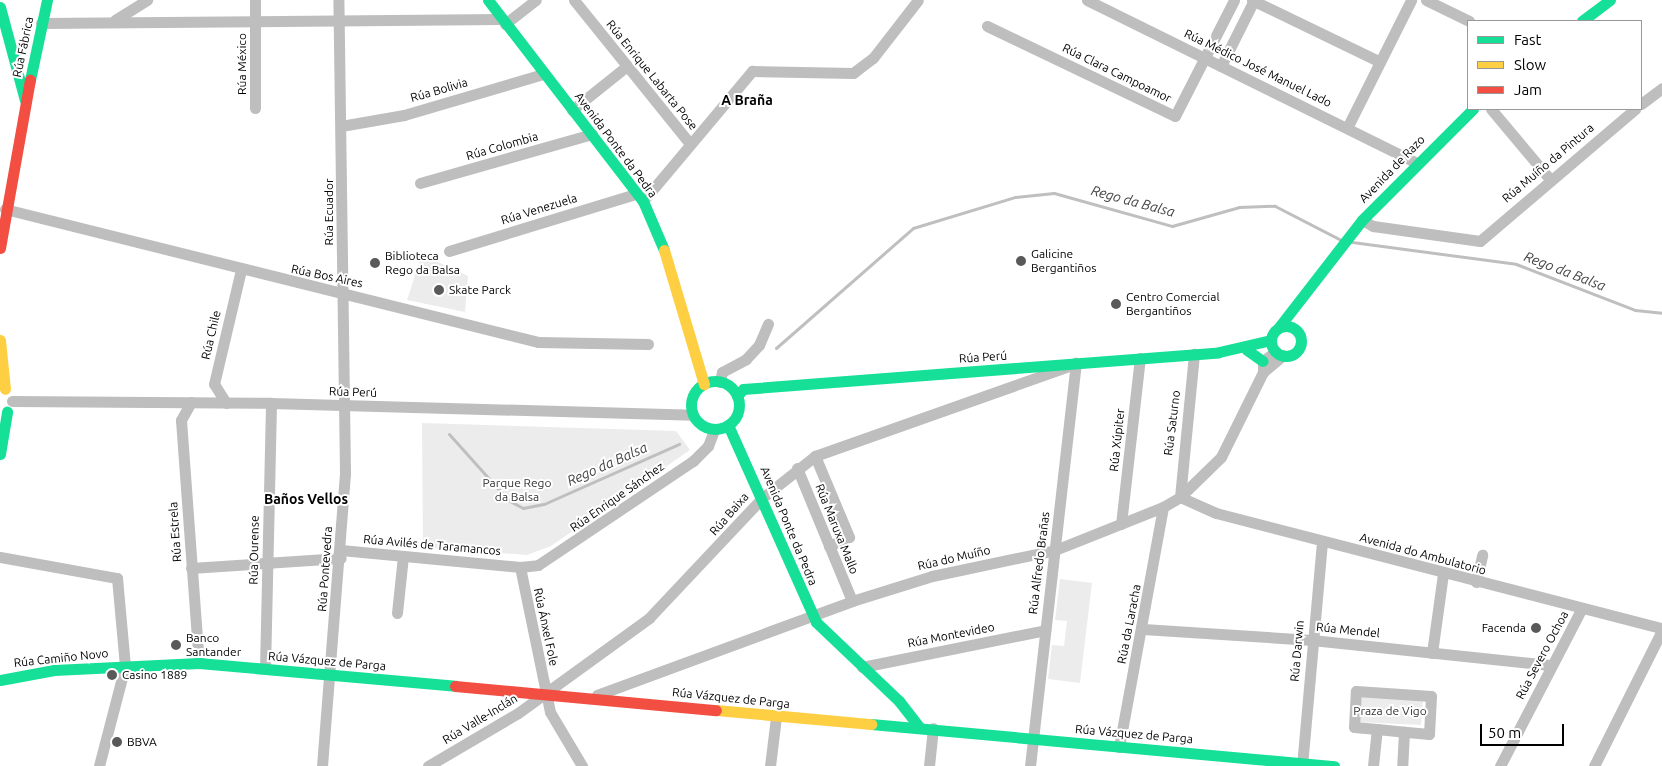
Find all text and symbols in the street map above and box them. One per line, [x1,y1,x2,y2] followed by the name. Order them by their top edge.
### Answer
[10,15,36,79] street label: Rúa Fábrica
[603,17,701,133] street label: Rúa Enrique Labarta Pose
[1467,20,1642,110] legend
[1182,26,1334,110] street label: Rúa Médico José Manuel Lado
[1514,31,1541,48] text: Fast
[235,33,249,95] street label: Rúa México
[1060,40,1174,106] street label: Rúa Clara Campoamor
[1514,56,1546,73] text: Slow
[409,75,469,105] street label: Rúa Bolivia
[1514,81,1542,98] text: Jam
[572,90,660,200] street label: Avenida Ponte da Pedra
[721,92,773,108] district label: A Braña
[1499,120,1597,206] street label: Rúa Muíño da Pintura
[464,129,540,163] street label: Rúa Colombia
[1356,132,1428,206] street label: Avenida de Razo
[322,178,336,246] street label: Rúa Ecuador
[1089,182,1177,220] water label: Rego da Balsa
[499,191,579,227] street label: Rúa Venezuela
[1031,247,1096,275] place label: Galicine Bergantiños
[1522,248,1608,294] water label: Rego da Balsa
[385,249,460,277] place label: Biblioteca Rego da Balsa
[1015,255,1027,267] marker: Galicine Bergantiños
[369,257,381,269] marker: Biblioteca Rego da Balsa
[290,261,364,291] street label: Rúa Bos Aires
[449,283,511,297] place label: Skate Parck
[433,284,445,296] marker: Skate Parck
[1126,290,1220,318] place label: Centro Comercial Bergantiños
[1110,298,1122,310] marker: Centro Comercial Bergantiños
[198,309,224,361] street label: Rúa Chile
[958,348,1008,366] street label: Rúa Perú
[329,384,377,400] street label: Rúa Perú
[1161,390,1183,456] street label: Rúa Saturno
[1107,408,1127,472] street label: Rúa Xúpiter
[564,439,650,489] water label: Rego da Balsa
[567,459,667,535] street label: Rúa Enrique Sánchez
[757,464,821,588] street label: Avenida Ponte da Pedra
[482,476,552,504] park label: Parque Rego da Balsa
[812,482,862,576] street label: Rúa Maruxa Mallo
[706,490,752,538] street label: Rúa Baixa
[264,491,348,507] district label: Baños Vellos
[166,501,184,563] street label: Rúa Estrela
[1026,511,1052,615] street label: Rúa Alfredo Brañas
[246,515,262,585] street label: Rúa Ourense
[315,526,335,612] street label: Rúa Pontevedra
[1358,530,1488,578] street label: Avenida do Ambulatorio
[363,532,501,558] street label: Rúa Avilés de Taramancos
[916,543,992,573] street label: Rúa do Muíño
[1114,583,1144,665] street label: Rúa da Laracha
[531,587,561,667] street label: Rúa Ánxel Fole
[1513,608,1571,702] street label: Rúa Severo Ochoa
[1315,619,1381,641] street label: Rúa Mendel
[906,620,996,650] street label: Rúa Montevideo
[1287,620,1307,682] street label: Rúa Darwin
[1482,621,1526,635] place label: Facenda
[1530,622,1542,634] marker: Facenda
[186,631,241,659] place label: Banco Santander
[170,639,182,651] marker: Banco Santander
[13,646,109,670] street label: Rúa Camiño Novo
[267,649,387,673] street label: Rúa Vázquez de Parga
[122,668,187,682] place label: Casino 1889
[106,669,118,681] marker: Casino 1889
[671,685,791,711] street label: Rúa Vázquez de Parga
[440,691,520,747] street label: Rúa Valle-Inclán
[1353,704,1427,718] park label: Praza de Vigo
[1482,714,1566,746] scale bar
[1074,722,1194,746] street label: Rúa Vázquez de Parga
[1488,724,1521,741] text: 50 m
[127,735,157,749] place label: BBVA
[111,736,123,748] marker: BBVA

